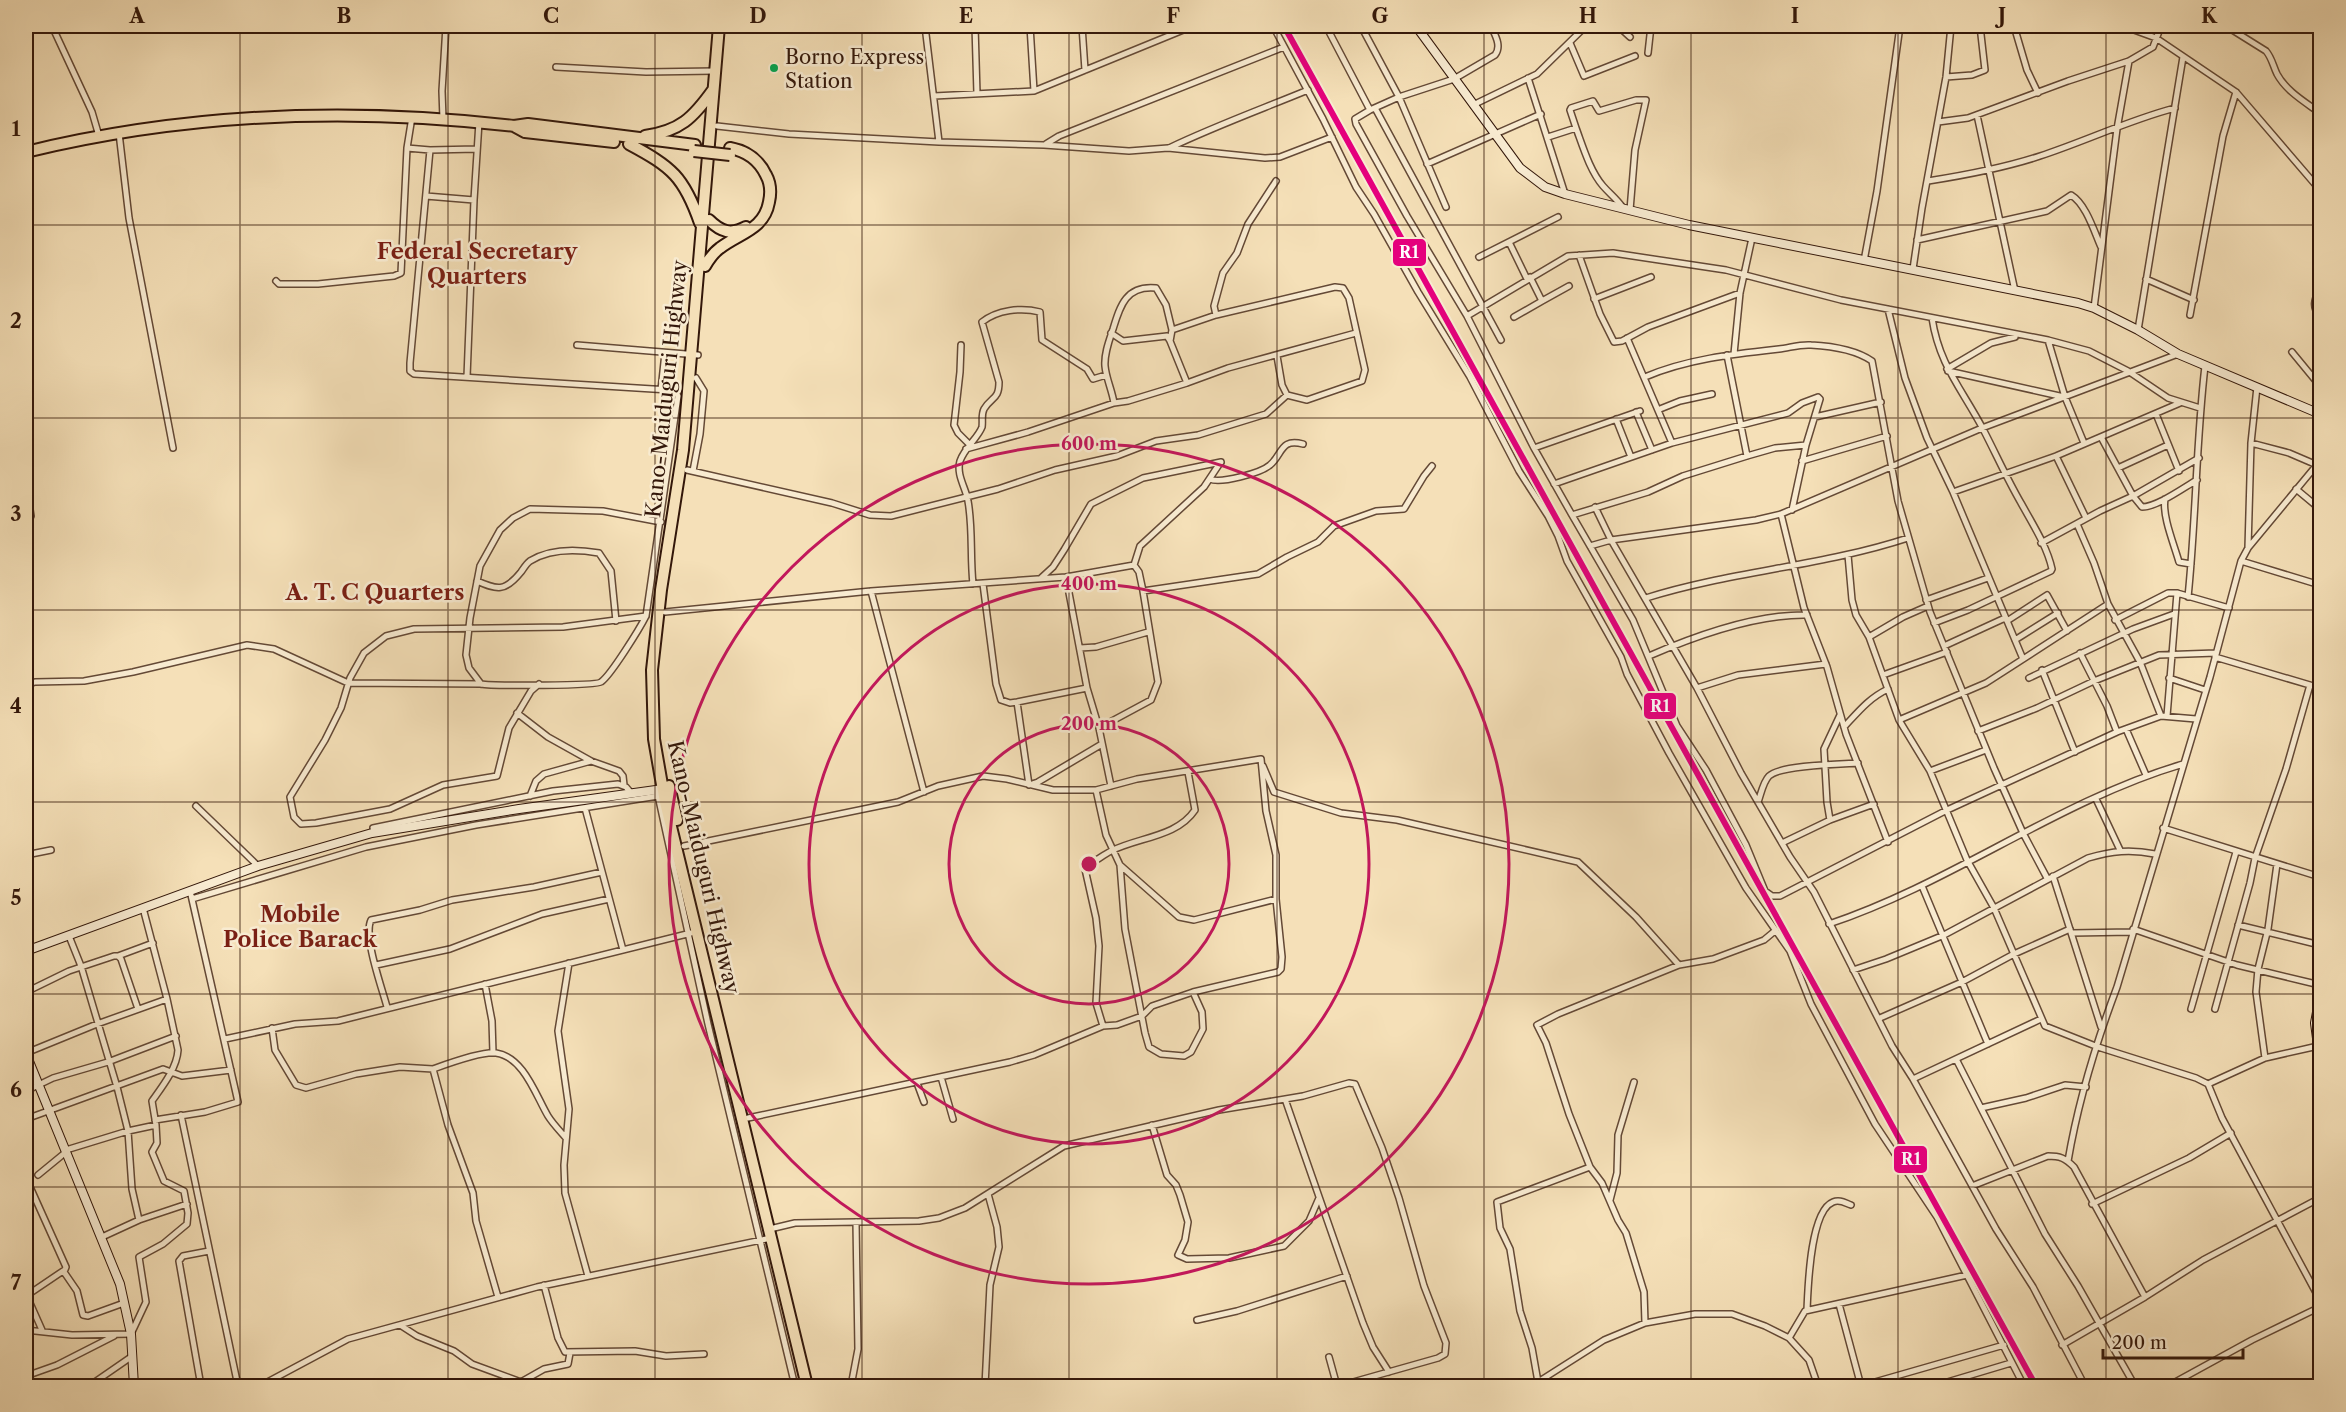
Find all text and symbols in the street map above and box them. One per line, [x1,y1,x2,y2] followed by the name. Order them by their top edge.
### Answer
[128,4,145,28] text: A
[337,4,352,28] text: B
[543,4,559,28] text: C
[749,4,767,28] text: D
[959,4,973,28] text: E
[1166,4,1180,28] text: F
[1372,4,1389,28] text: G
[1579,4,1597,28] text: H
[1791,4,1799,28] text: I
[1994,4,2006,28] text: J
[2201,4,2218,28] text: K
[785,45,924,93] place label: Borno Express Station
[768,62,780,74] marker: Borno Express Station
[12,117,21,141] text: 1
[377,238,578,290] district label: Federal Secretary Quarters
[1392,238,1427,267] line badge: R1
[1399,242,1420,262] text: R1
[640,259,692,519] street label: Kano-Maiduguri Highway
[10,309,22,333] text: 2
[1061,433,1117,455] text: 600 m
[10,502,22,526] text: 3
[1061,573,1117,595] text: 400 m
[285,579,464,606] district label: A. T. C Quarters
[1643,692,1677,720] line badge: R1
[10,694,22,718] text: 4
[1650,696,1671,716] text: R1
[1061,713,1117,735] text: 200 m
[663,738,745,996] street label: Kano-Maiduguri Highway
[1079,854,1099,874] centre of rings
[10,886,22,910] text: 5
[223,901,377,953] district label: Mobile Police Barack
[10,1078,22,1102] text: 6
[1893,1145,1928,1174] line badge: R1
[1901,1149,1922,1169] text: R1
[11,1271,22,1295] text: 7
[2103,1322,2242,1360] scale bar
[2112,1332,2167,1354] text: 200 m

